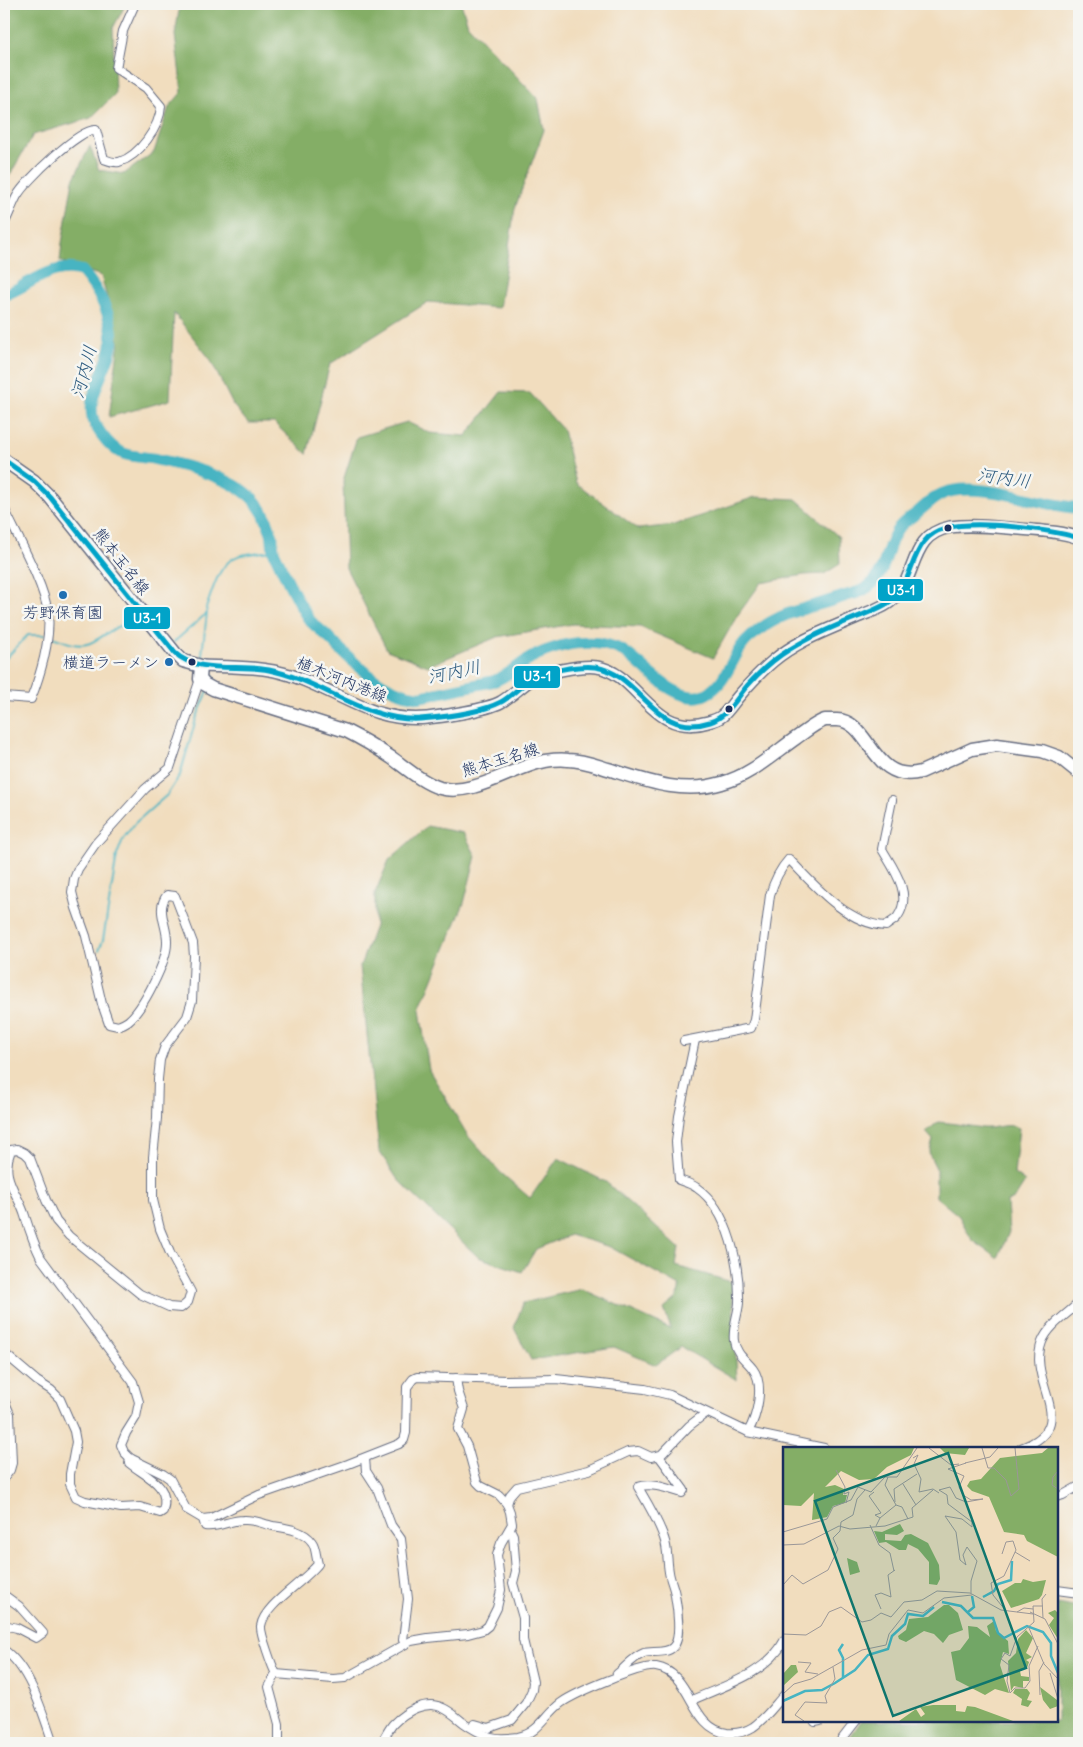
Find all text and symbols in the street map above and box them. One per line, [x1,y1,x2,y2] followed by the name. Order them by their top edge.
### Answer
[65,343,102,401] water label: 河内川
[976,462,1032,493] water label: 河内川
[89,523,155,599] street label: 熊本玉名線
[943,523,953,533] unlabelled marker
[877,578,924,602] line badge: U3-1
[887,581,915,599] text: U3-1
[57,589,69,601] marker: 芳野保育園
[23,602,103,622] place label: 芳野保育園
[123,606,171,630] line badge: U3-1
[133,609,161,627] text: U3-1
[63,652,159,672] place label: 横道ラーメン
[294,652,390,706] street label: 植木河内港線
[425,655,483,688] water label: 河内川
[163,656,175,668] marker: 横道ラーメン
[187,657,197,667] unlabelled marker
[513,665,561,689] line badge: U3-1
[523,667,551,685] text: U3-1
[724,704,734,714] unlabelled marker
[459,738,541,780] street label: 熊本玉名線
[783,1447,1058,1722] inset map

